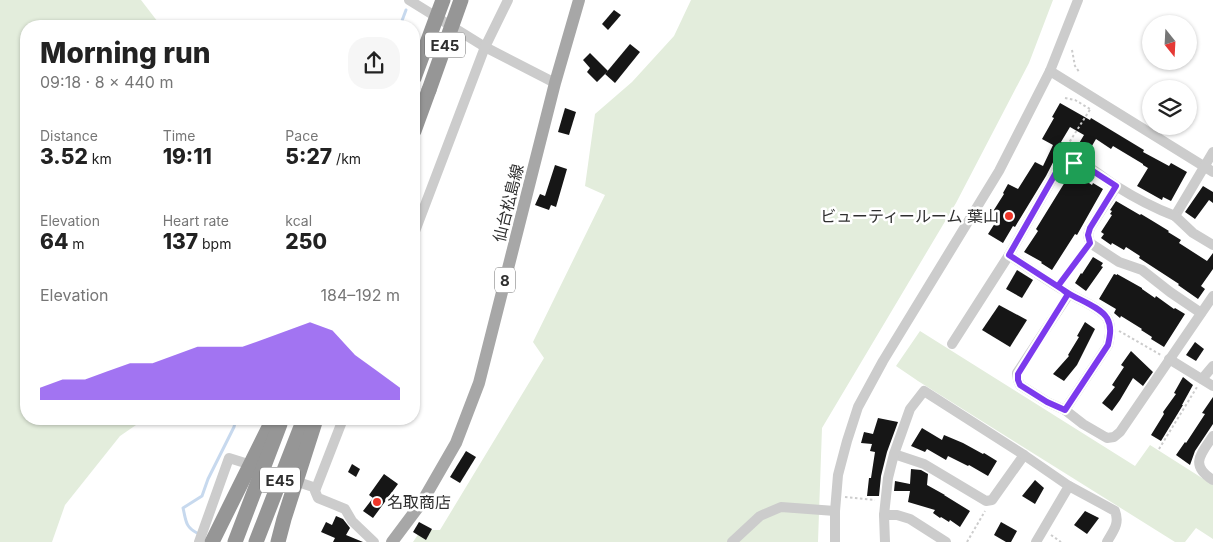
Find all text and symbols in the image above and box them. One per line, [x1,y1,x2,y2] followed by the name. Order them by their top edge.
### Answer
[1142,15,1198,70] north arrow
[1142,15,1197,135] map controls
[425,32,465,58] road number: E45
[40,36,210,70] text: Morning run
[348,37,400,89] button: share
[40,72,173,92] text: 09:18 · 8 × 440 m
[1142,80,1197,135] button: layers
[40,127,98,144] text: Distance
[163,127,196,144] text: Time
[285,127,318,144] text: Pace
[1053,142,1095,184] pin
[40,144,88,169] text: 3.52
[163,144,212,169] text: 19:11
[285,144,332,169] text: 5:27
[1060,149,1088,177] icon: arrive
[88,150,112,167] text: km
[332,150,361,167] text: /km
[489,162,527,244] street label: 仙台松島線
[820,206,999,226] place label: ビューティールーム 葉山
[1003,210,1015,222] marker: ビューティールーム 葉山
[40,212,100,229] text: Elevation
[163,212,229,229] text: Heart rate
[285,212,312,229] text: kcal
[40,229,68,254] text: 64
[163,229,198,254] text: 137
[285,229,327,254] text: 250
[68,235,85,252] text: m
[198,235,231,252] text: bpm
[495,268,515,292] road number: 8
[40,285,109,305] text: Elevation
[321,285,400,305] text: 184–192 m
[260,468,300,492] road number: E45
[387,492,451,512] place label: 名取商店
[371,496,383,508] marker: 名取商店

